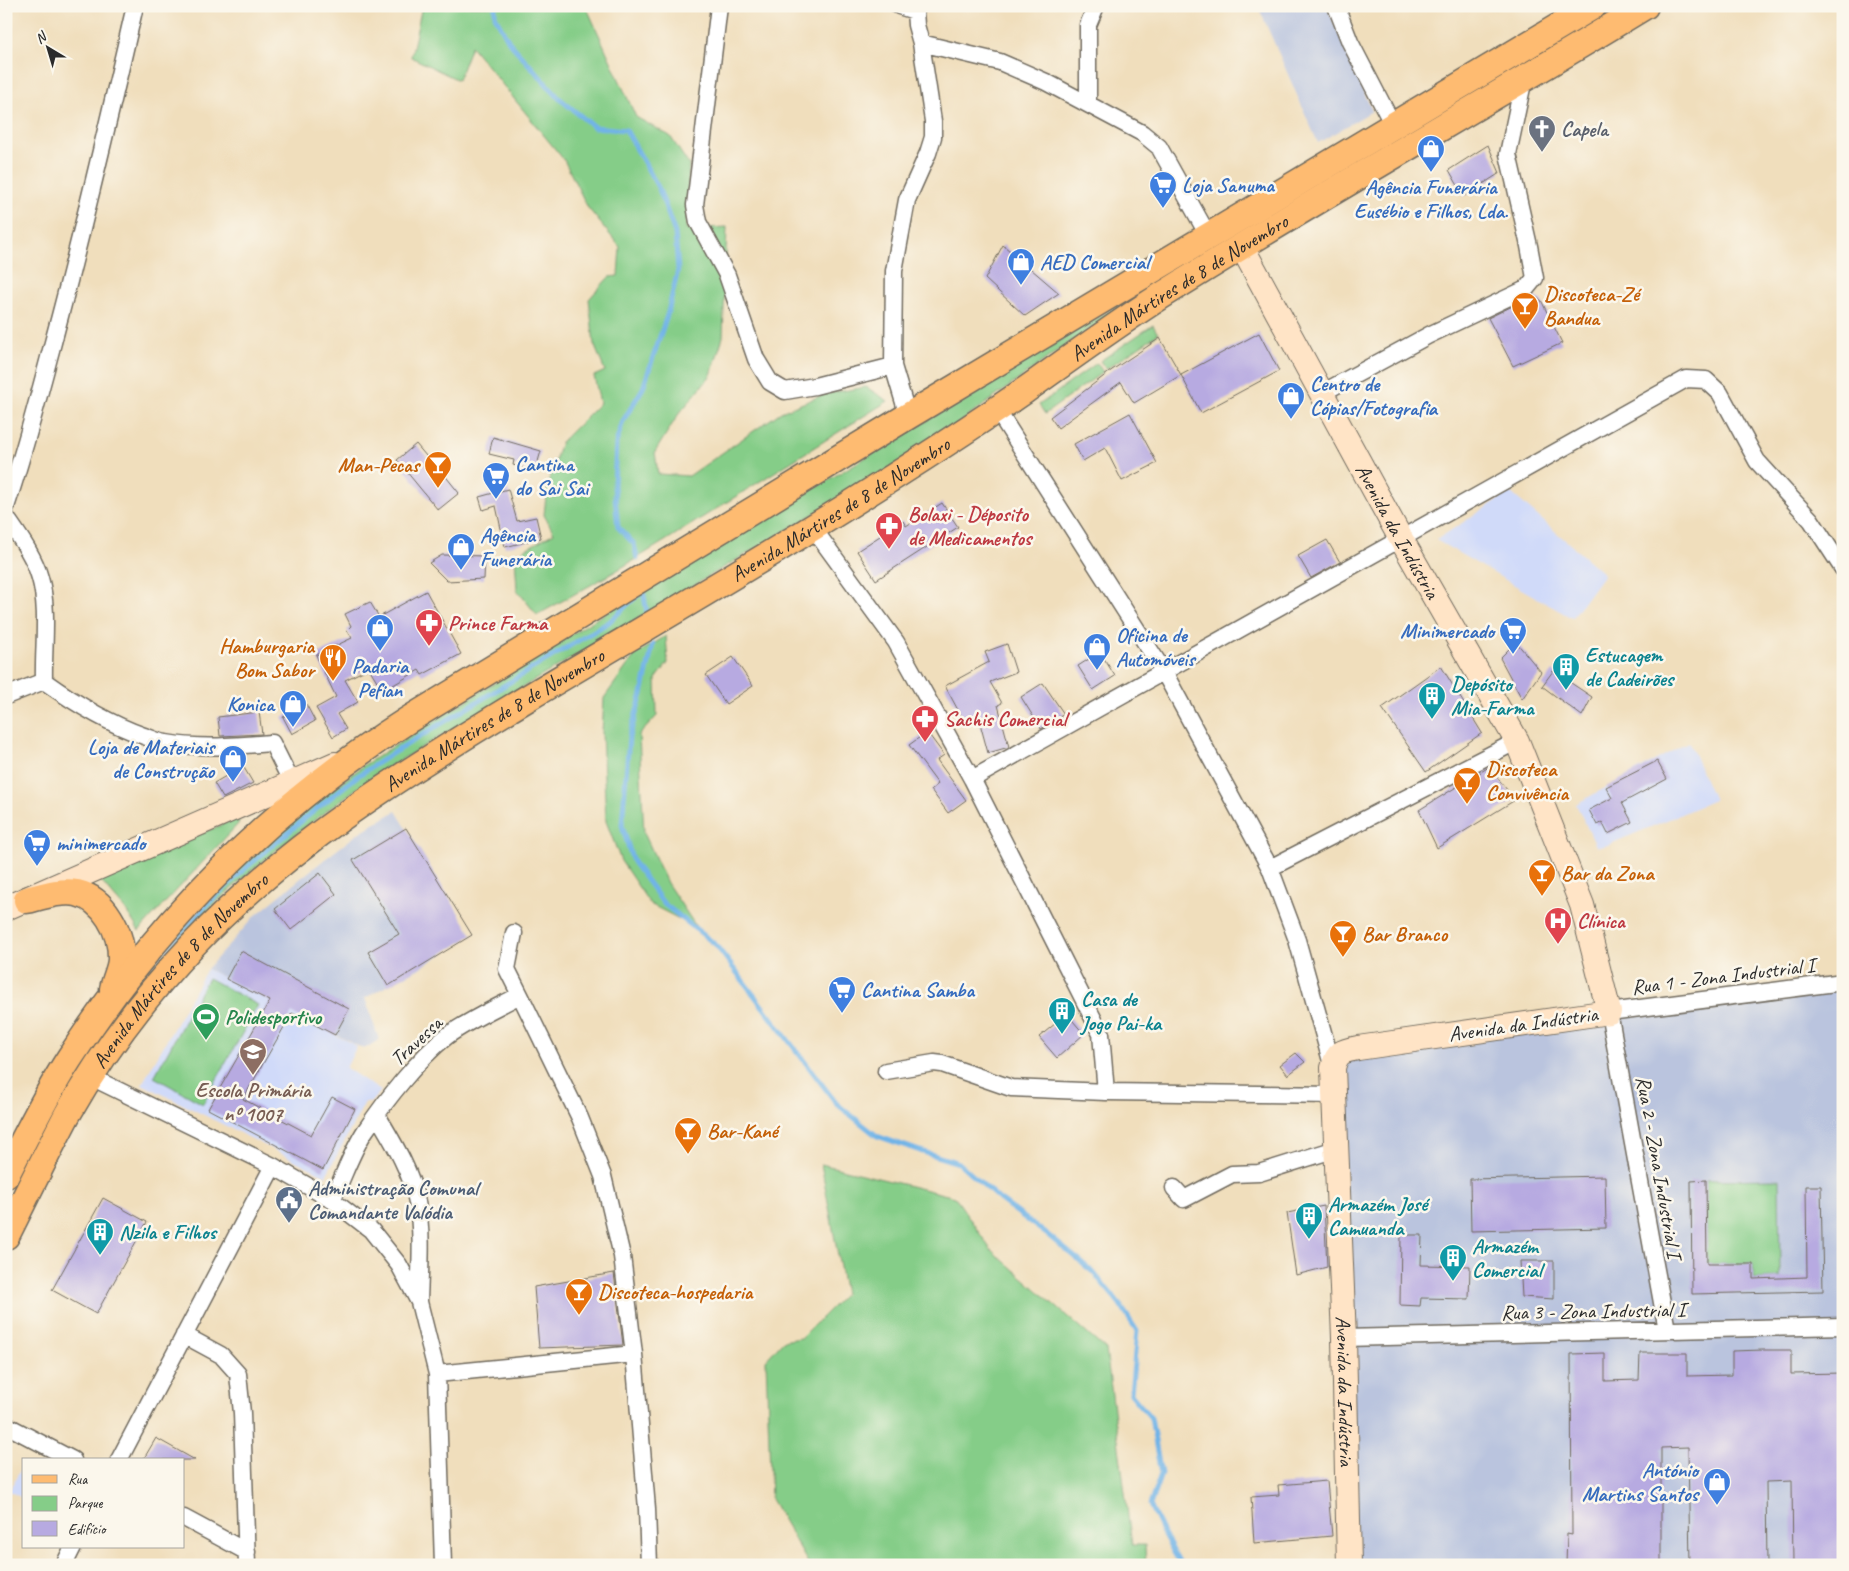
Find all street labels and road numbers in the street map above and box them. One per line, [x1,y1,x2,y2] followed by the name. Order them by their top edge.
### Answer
[1065,207,1294,367] street label: Avenida Mártires de 8 de Novembro
[726,430,956,588] street label: Avenida Mártires de 8 de Novembro
[1350,459,1446,605] street label: Avenida da Indústria
[379,642,610,797] street label: Avenida Mártires de 8 de Novembro
[86,866,275,1073] street label: Avenida Mártires de 8 de Novembro
[1630,951,1820,1000] street label: Rua 1 - Zona Industrial I
[1447,1000,1601,1047] street label: Avenida da Indústria
[385,1009,449,1071] street label: Travessa
[1630,1074,1689,1264] street label: Rua 2 - Zona Industrial I
[1501,1296,1690,1326] street label: Rua 3 - Zona Industrial I
[1330,1315,1360,1468] street label: Avenida da Indústria

